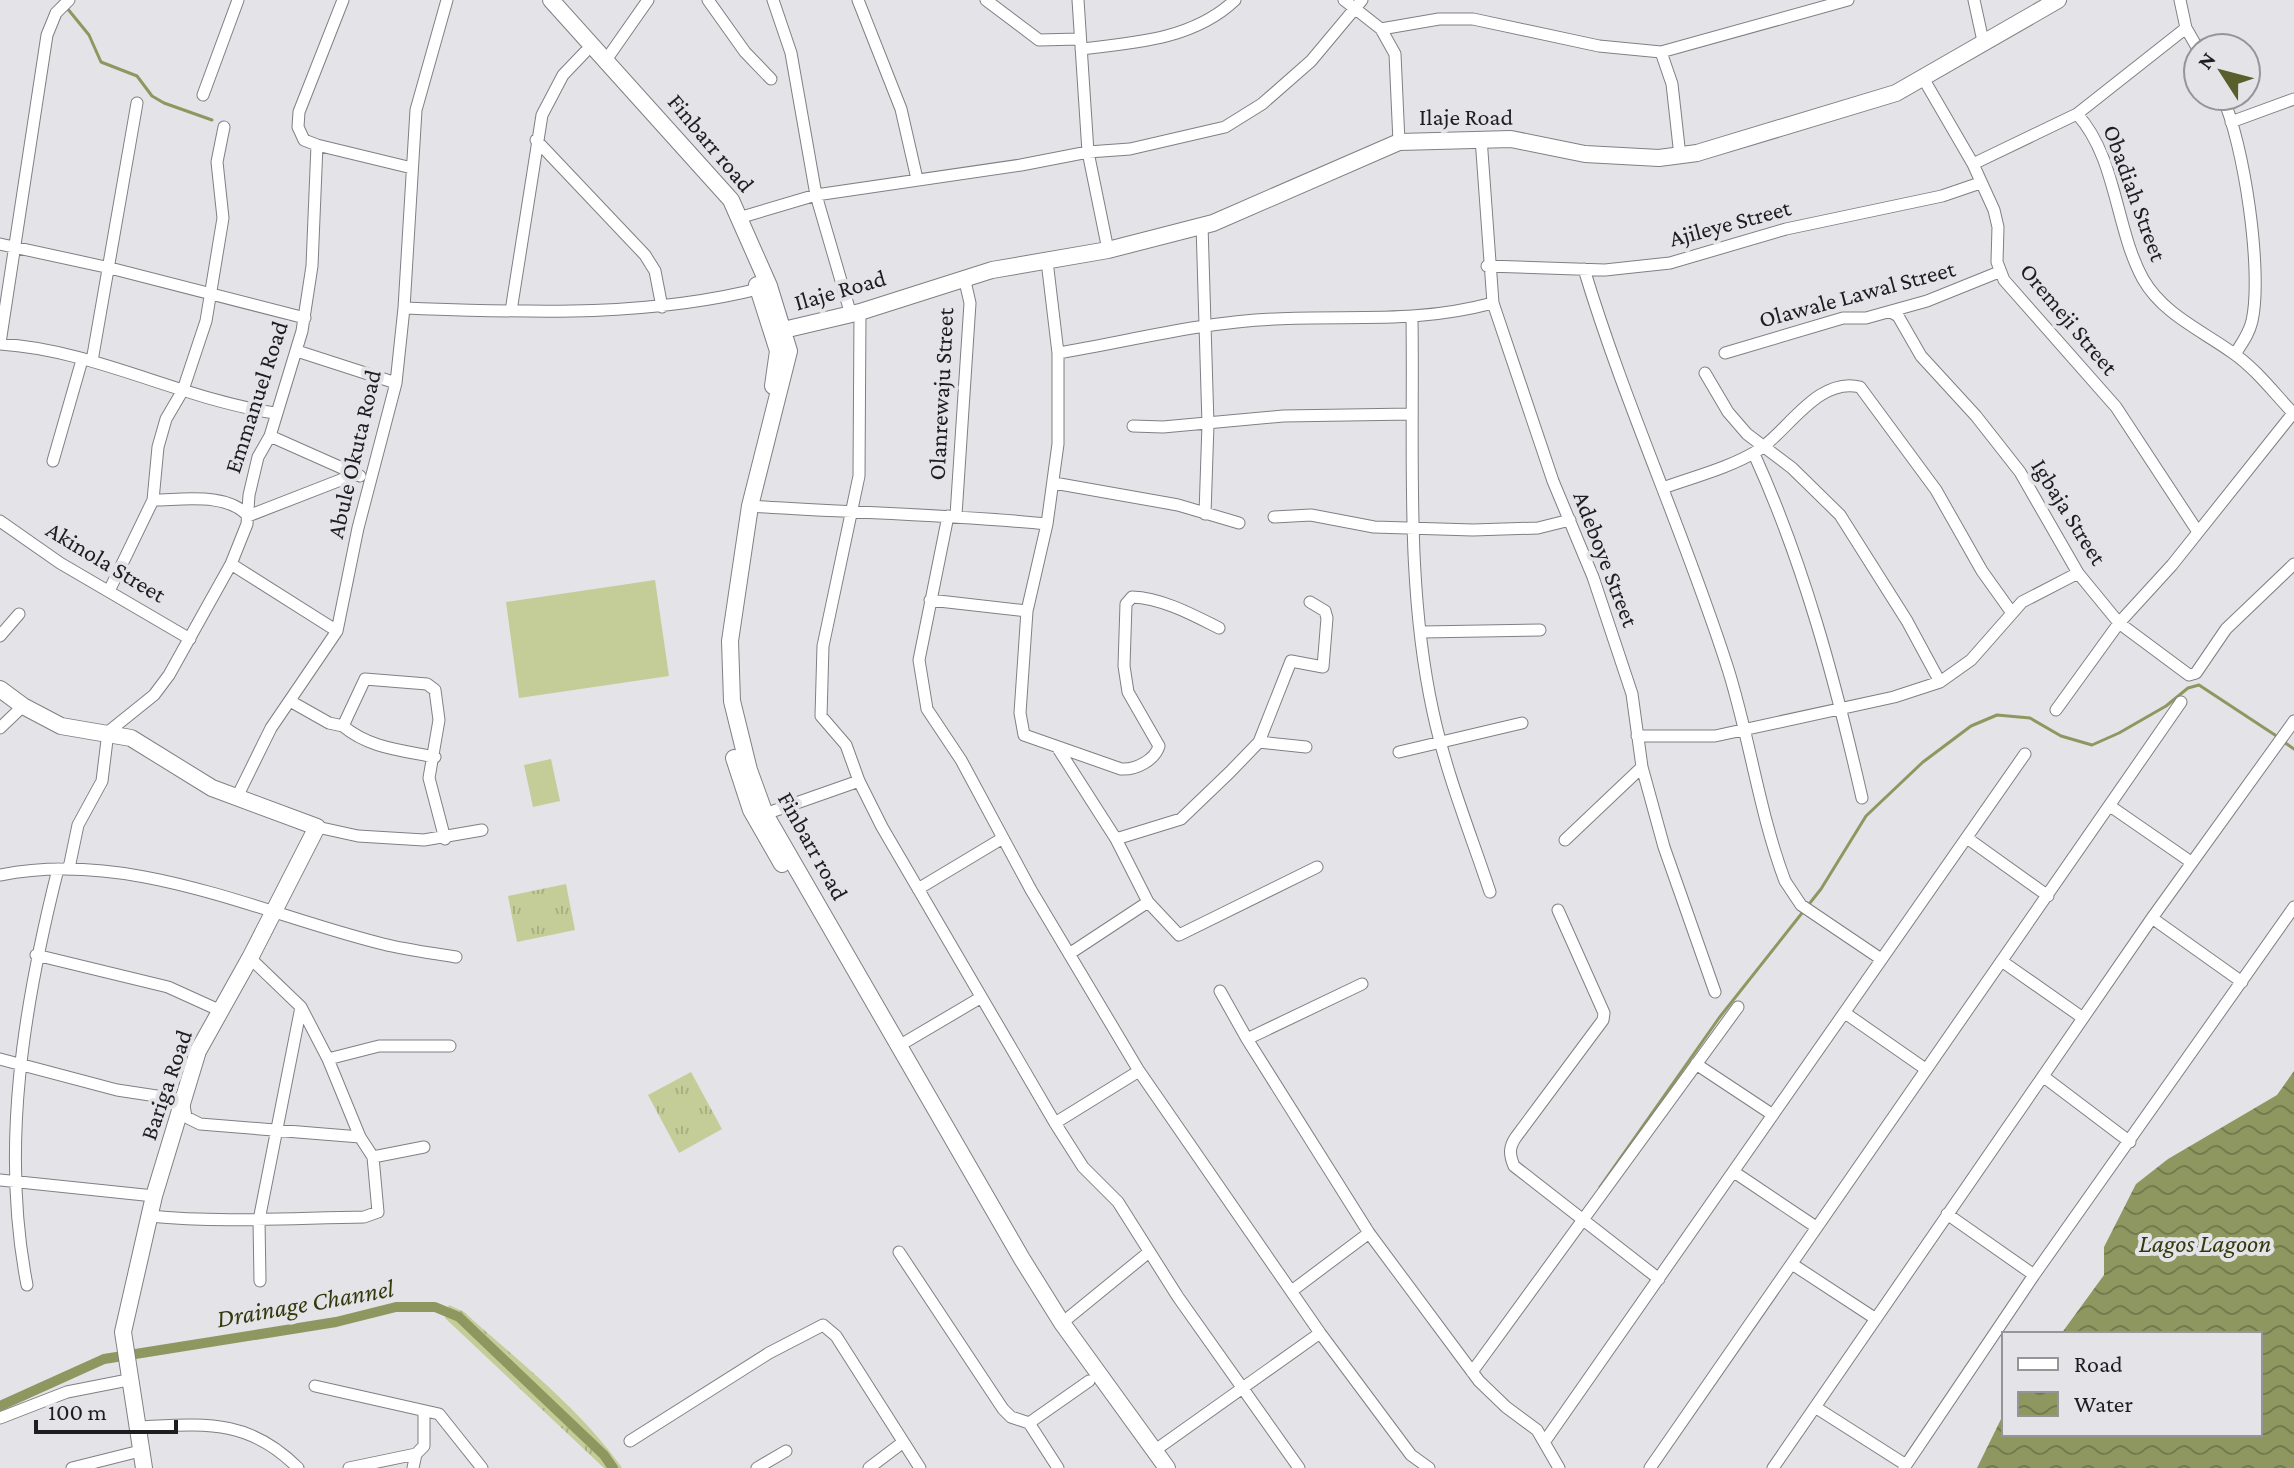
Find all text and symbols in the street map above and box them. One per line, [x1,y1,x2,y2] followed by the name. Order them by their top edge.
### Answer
[2182,32,2262,112] north arrow
[2192,47,2221,74] text: N
[663,88,760,197] street label: Finbarr road
[1419,103,1513,130] street label: Ilaje Road
[2098,121,2173,266] street label: Obadiah Street
[1666,193,1795,252] street label: Ajileye Street
[1756,254,1959,333] street label: Olawale Lawal Street
[2015,257,2125,381] street label: Oremeji Street
[791,263,889,315] street label: Ilaje Road
[922,306,959,481] street label: Olanrewaju Street
[218,317,293,476] street label: Emmanuel Road
[321,367,386,541] street label: Abule Okuta Road
[2026,454,2113,571] street label: Igbaja Street
[1568,487,1645,631] street label: Adeboye Street
[42,515,172,608] street label: Akinola Street
[773,787,854,905] street label: Finbarr road
[134,1026,197,1144] street label: Bariga Road
[2139,1229,2271,1258] water label: Lagos Lagoon
[214,1274,397,1333] water label: Drainage Channel
[2002,1332,2262,1436] legend
[2074,1350,2123,1377] text: Road
[36,1384,176,1434] scale bar
[2074,1390,2133,1417] text: Water
[48,1398,107,1425] text: 100 m

